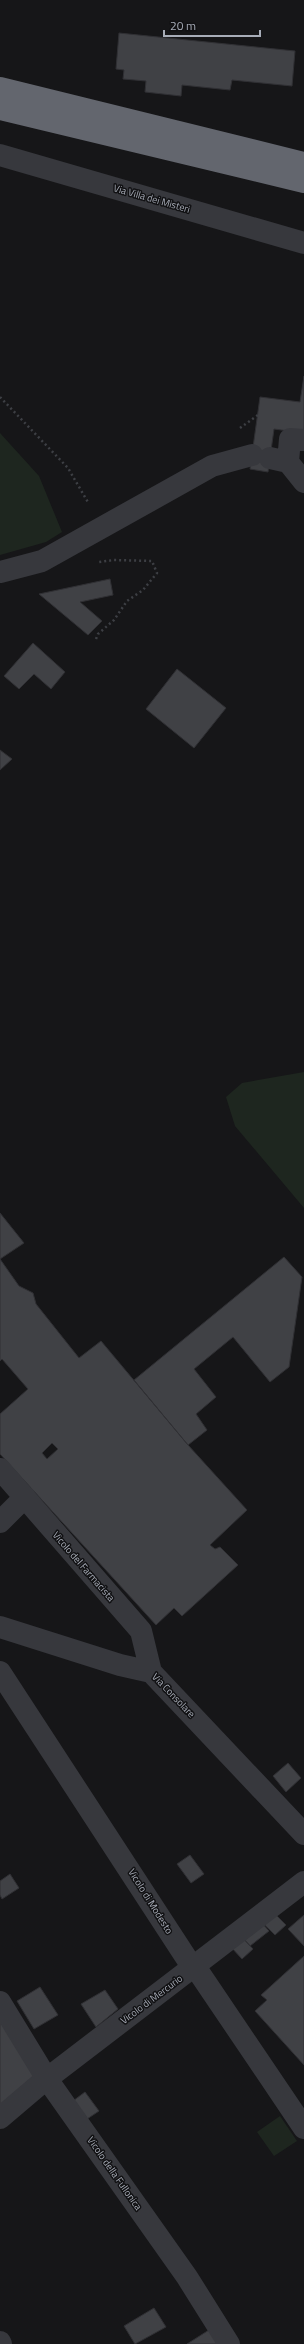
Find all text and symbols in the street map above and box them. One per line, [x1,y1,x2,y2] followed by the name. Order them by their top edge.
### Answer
[164,12,260,38] scale bar
[170,16,196,35] text: 20 m
[112,180,192,217] street label: Via Villa dei Misteri
[49,1528,118,1605] street label: Vicolo del Farmacista
[148,1670,199,1721] street label: Via Consolare
[124,1866,177,1937] street label: Vicolo di Modesto
[117,1971,186,2028] street label: Vicolo di Mercurio
[84,2133,146,2213] street label: Vicolo della Fullonica

